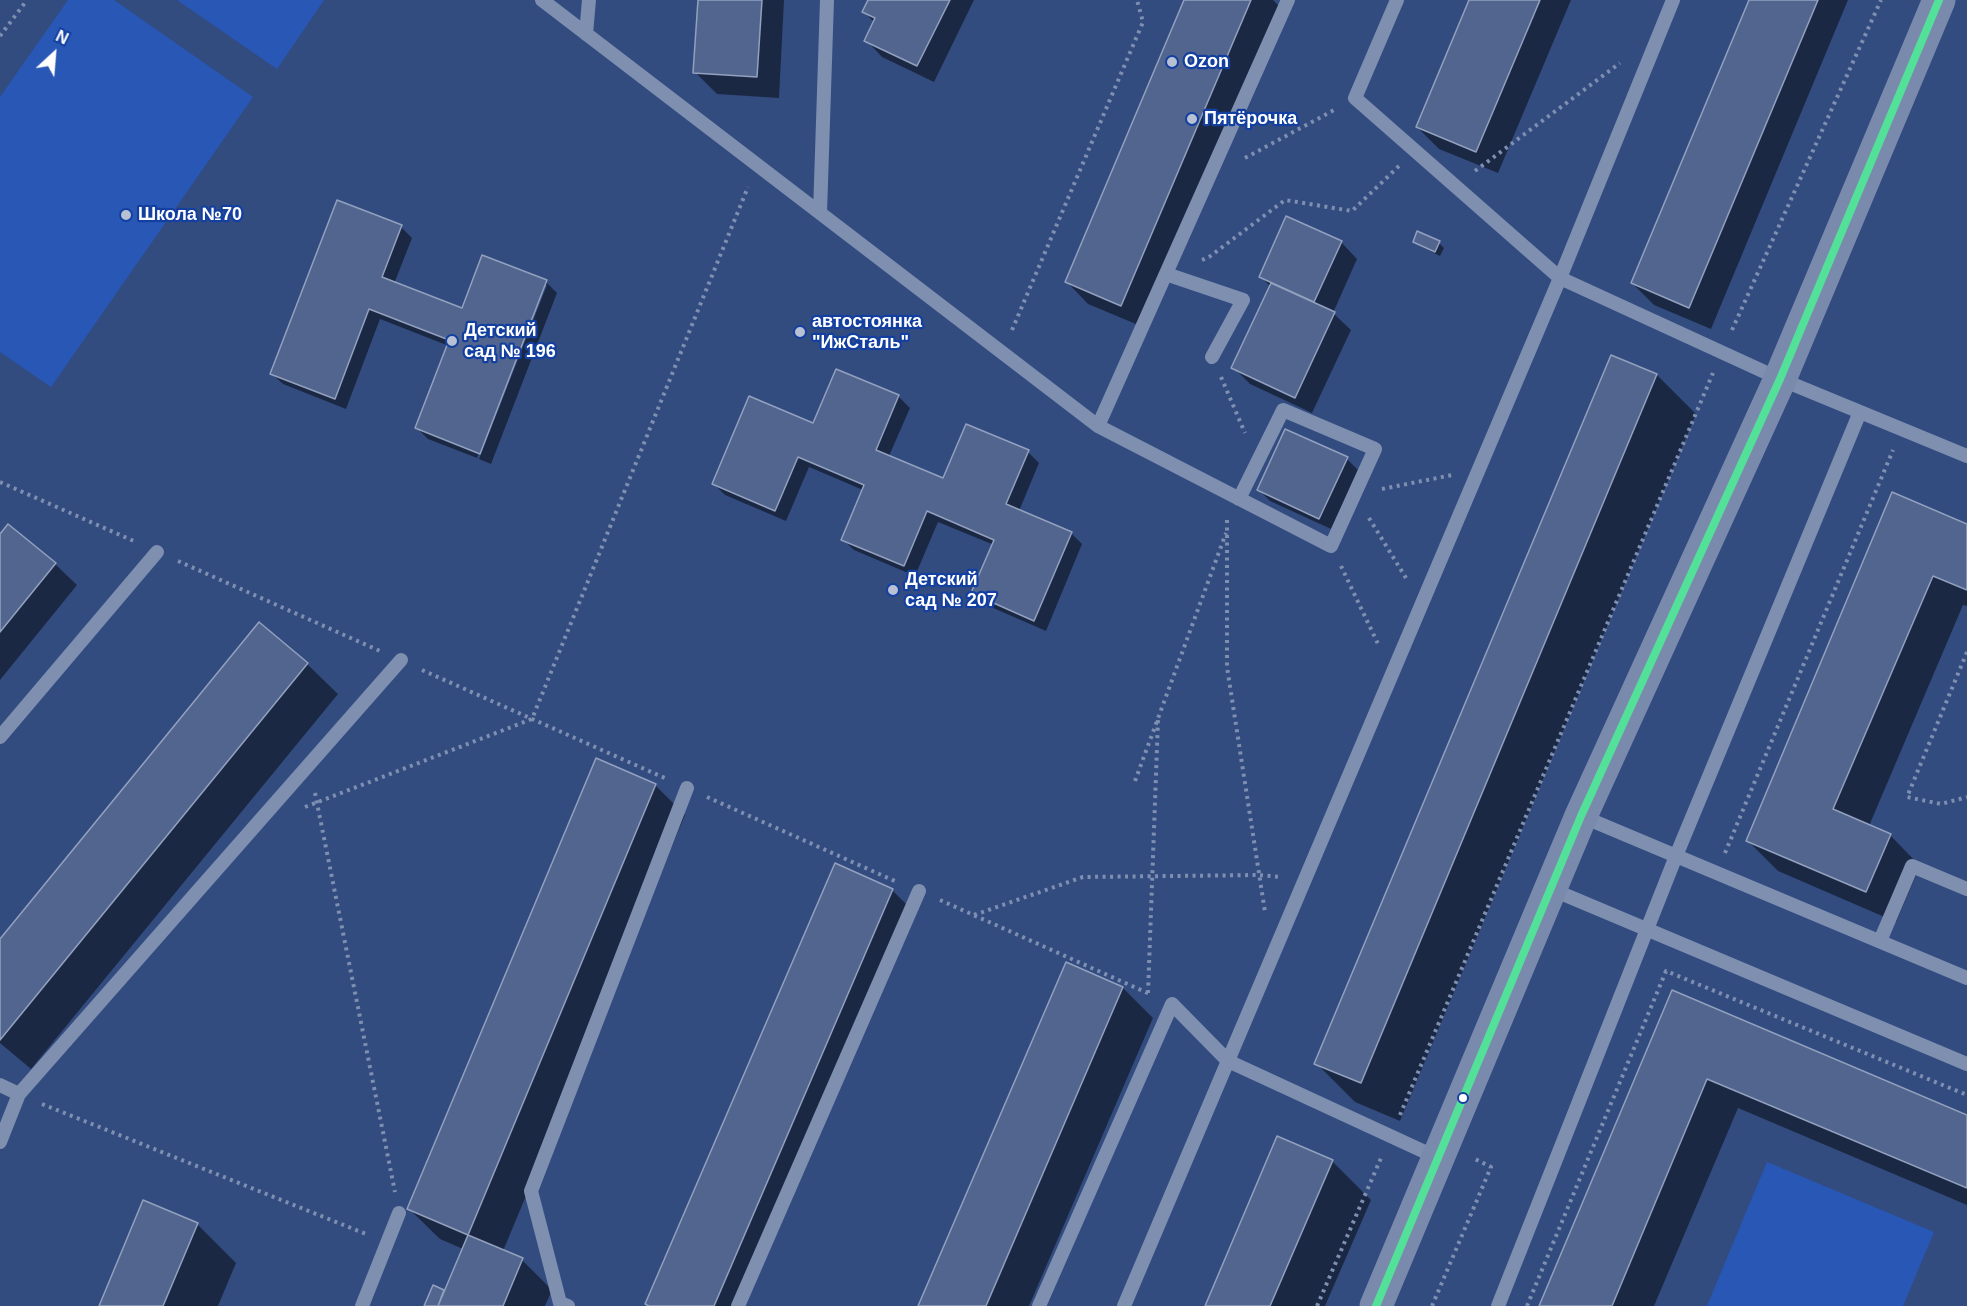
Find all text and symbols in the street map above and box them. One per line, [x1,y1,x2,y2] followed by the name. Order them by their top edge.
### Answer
[24,24,84,84] north arrow
[53,27,71,48] text: N
[1184,51,1229,73] place label: Ozon
[1165,55,1179,69] marker: Ozon
[1204,108,1297,130] place label: Пятёрочка
[1185,112,1199,126] marker: Пятёрочка
[138,204,242,226] place label: Школа №70
[119,208,133,222] marker: Школа №70
[812,311,922,354] place label: автостоянка "ИжСталь"
[464,320,556,362] place label: Детский сад № 196
[793,325,807,339] marker: автостоянка "ИжСталь"
[445,334,459,348] marker: Детский сад № 196
[905,569,997,612] place label: Детский сад № 207
[886,583,900,597] marker: Детский сад № 207
[1457,1092,1469,1104] unlabelled marker

